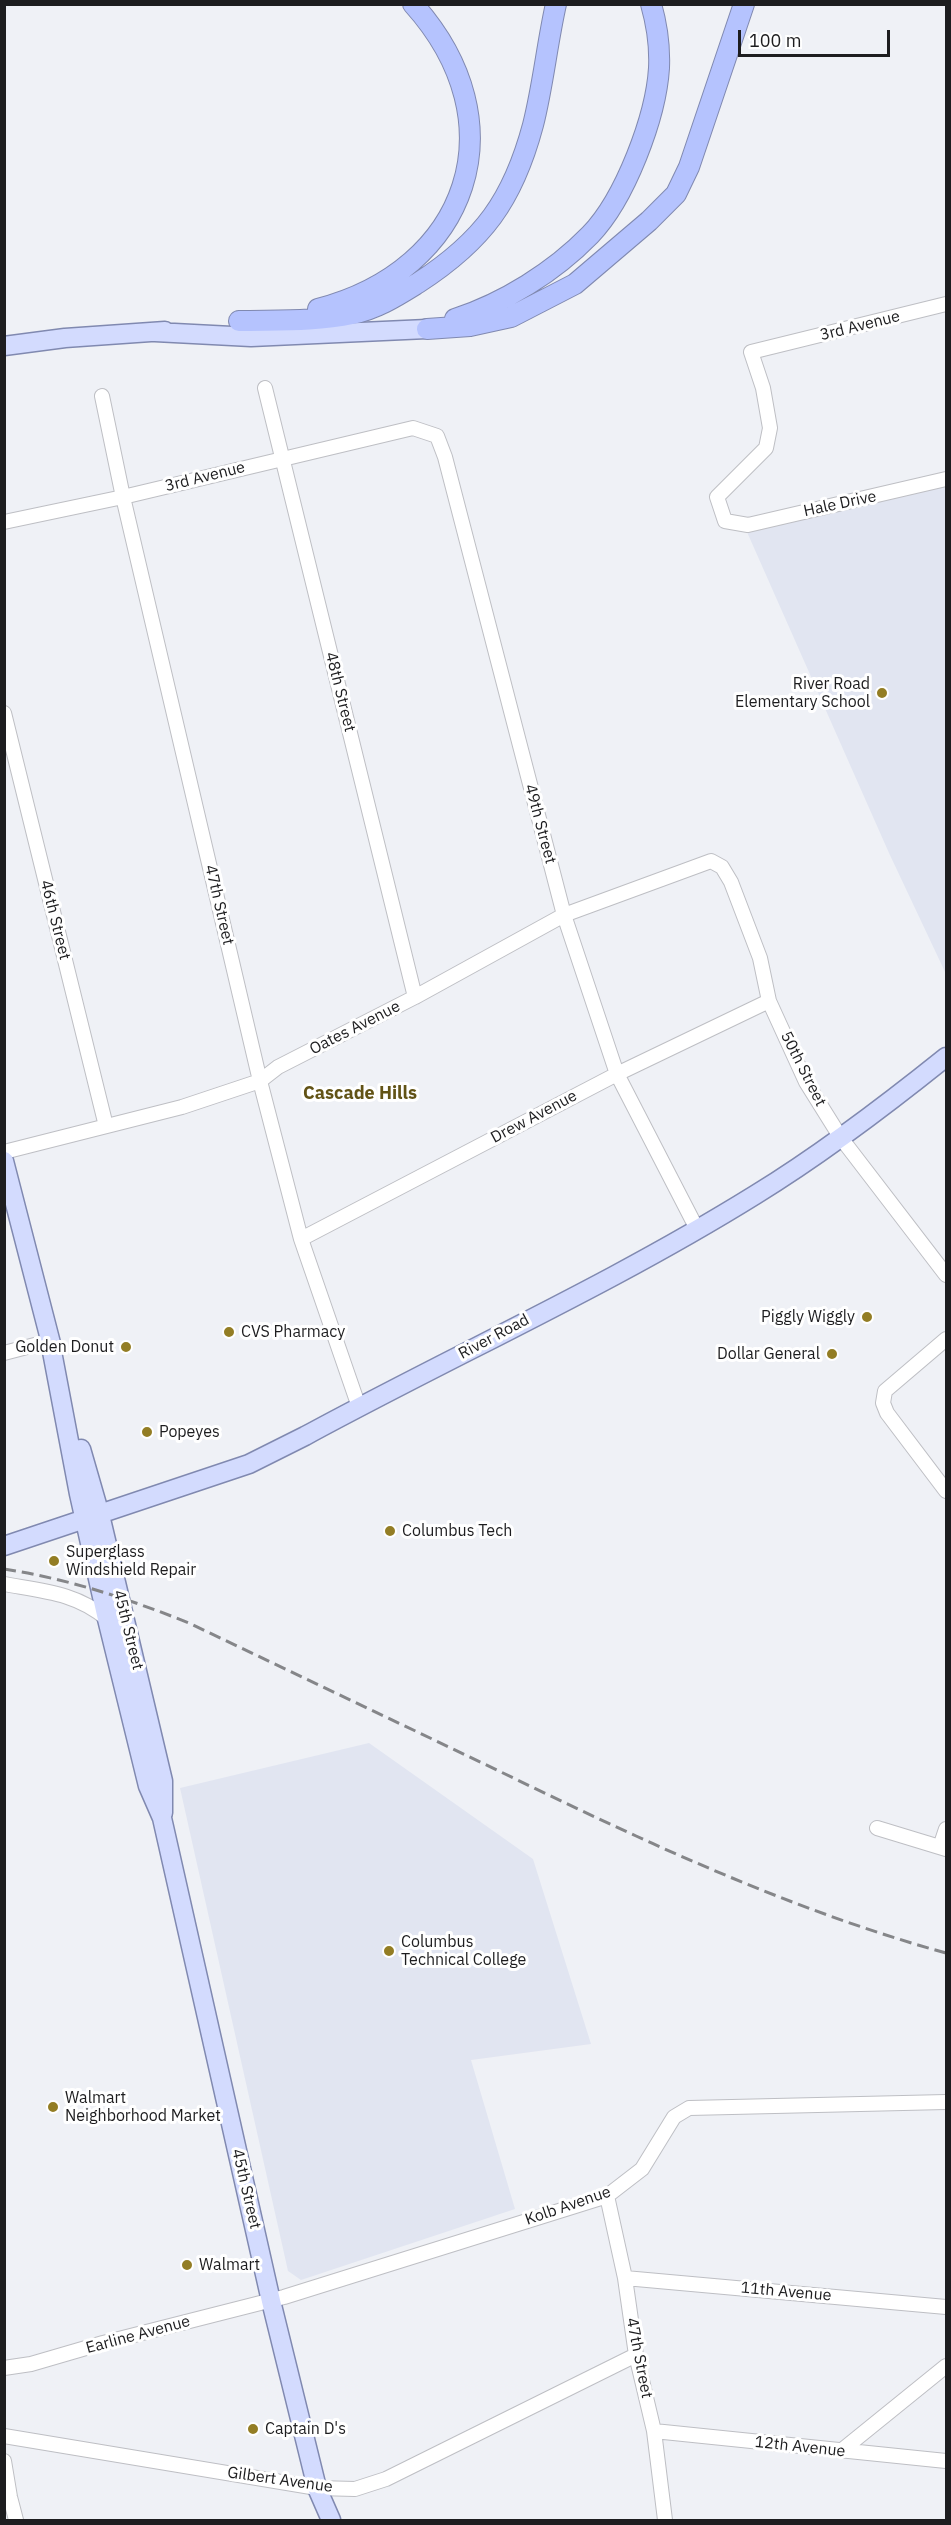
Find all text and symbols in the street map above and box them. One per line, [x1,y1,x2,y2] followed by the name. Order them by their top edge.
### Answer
[741,18,892,56] scale bar
[749,29,801,52] text: 100 m
[818,307,902,345] street label: 3rd Avenue
[163,458,247,496] street label: 3rd Avenue
[802,487,878,521] street label: Hale Drive
[321,650,359,734] street label: 48th Street
[735,674,870,712] place label: River Road Elementary School
[875,686,889,700] marker: River Road Elementary School
[520,782,560,866] street label: 49th Street
[200,863,238,947] street label: 47th Street
[36,878,74,962] street label: 46th Street
[306,997,404,1059] street label: Oates Avenue
[776,1028,830,1110] street label: 50th Street
[303,1083,417,1105] district label: Cascade Hills
[488,1086,580,1148] street label: Drew Avenue
[761,1307,855,1327] place label: Piggly Wiggly
[455,1310,533,1364] street label: River Road
[860,1310,874,1324] marker: Piggly Wiggly
[241,1322,345,1342] place label: CVS Pharmacy
[222,1325,236,1339] marker: CVS Pharmacy
[15,1337,114,1357] place label: Golden Donut
[119,1340,133,1354] marker: Golden Donut
[717,1344,820,1364] place label: Dollar General
[825,1347,839,1361] marker: Dollar General
[159,1422,220,1442] place label: Popeyes
[140,1425,154,1439] marker: Popeyes
[402,1521,512,1541] place label: Columbus Tech
[383,1524,397,1538] marker: Columbus Tech
[66,1542,196,1580] place label: Superglass Windshield Repair
[47,1554,61,1568] marker: Superglass Windshield Repair
[109,1588,147,1672] street label: 45th Street
[401,1932,526,1970] place label: Columbus Technical College
[382,1944,396,1958] marker: Columbus Technical College
[65,2088,221,2126] place label: Walmart Neighborhood Market
[46,2100,60,2114] marker: Walmart Neighborhood Market
[227,2147,265,2231] street label: 45th Street
[523,2182,613,2230] street label: Kolb Avenue
[199,2255,260,2275] place label: Walmart
[180,2258,194,2272] marker: Walmart
[740,2278,832,2306] street label: 11th Avenue
[84,2312,192,2358] street label: Earline Avenue
[622,2316,656,2400] street label: 47th Street
[265,2419,346,2439] place label: Captain D's
[246,2422,260,2436] marker: Captain D's
[754,2433,846,2461] street label: 12th Avenue
[226,2463,334,2497] street label: Gilbert Avenue

